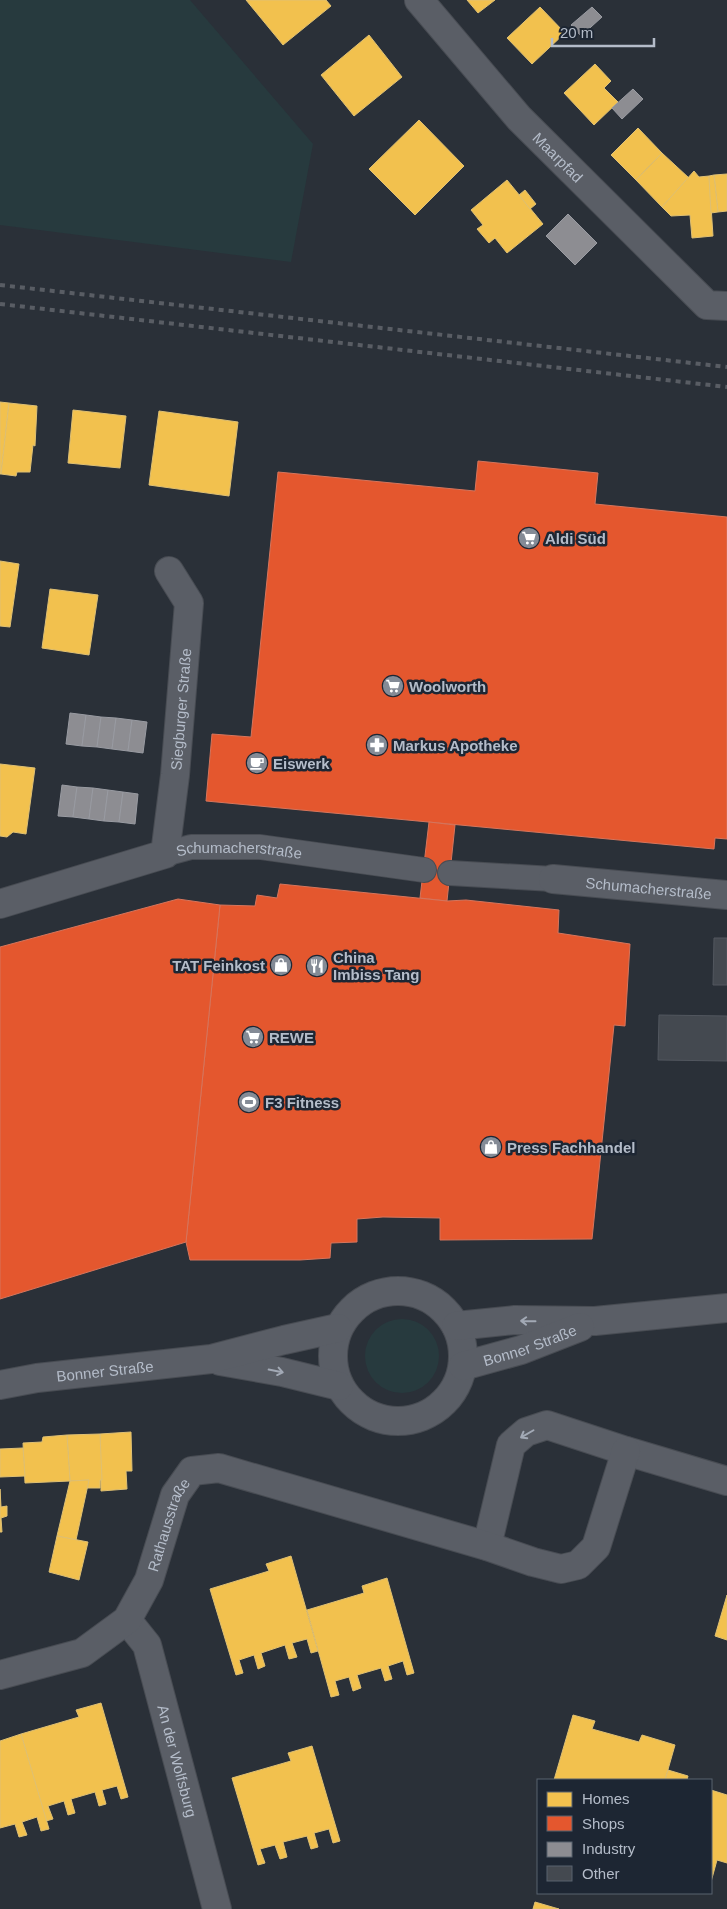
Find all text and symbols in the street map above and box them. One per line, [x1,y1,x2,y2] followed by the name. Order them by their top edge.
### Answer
[552,15,654,47] scale bar
[560,24,593,41] text: 20 m
[530,129,587,185] street label: Maarpfad
[517,526,541,550] supermarket icon: Aldi Süd
[545,530,606,547] place label: Aldi Süd
[167,647,194,771] street label: Siegburger Straße
[381,674,405,698] supermarket icon: Woolworth
[409,678,486,695] place label: Woolworth
[365,733,389,757] pharmacy icon: Markus Apotheke
[393,737,517,754] place label: Markus Apotheke
[245,751,269,775] cafe icon: Eiswerk
[273,755,330,772] place label: Eiswerk
[174,838,303,861] street label: Schumacherstraße
[585,874,712,902] street label: Schumacherstraße
[333,949,419,983] place label: China Imbiss Tang
[269,953,293,977] shop icon: TAT Feinkost
[305,954,329,978] restaurant icon: China Imbiss Tang
[172,957,265,974] place label: TAT Feinkost
[241,1025,265,1049] supermarket icon: REWE
[269,1029,314,1046] place label: REWE
[237,1090,261,1114] sports icon: F3 Fitness
[265,1094,339,1111] place label: F3 Fitness
[479,1135,503,1159] shop icon: Press Fachhandel
[507,1139,635,1156] place label: Press Fachhandel
[521,1316,537,1325] one-way arrow
[481,1321,579,1369] street label: Bonner Straße
[56,1357,154,1384] street label: Bonner Straße
[268,1366,284,1376] one-way arrow
[520,1428,534,1439] one-way arrow
[144,1475,193,1573] street label: Rathausstraße
[155,1703,201,1819] street label: An der Wolfsburg
[537,1779,712,1894] legend
[582,1790,630,1807] text: Homes
[582,1815,625,1832] text: Shops
[582,1840,636,1857] text: Industry
[582,1865,620,1882] text: Other

